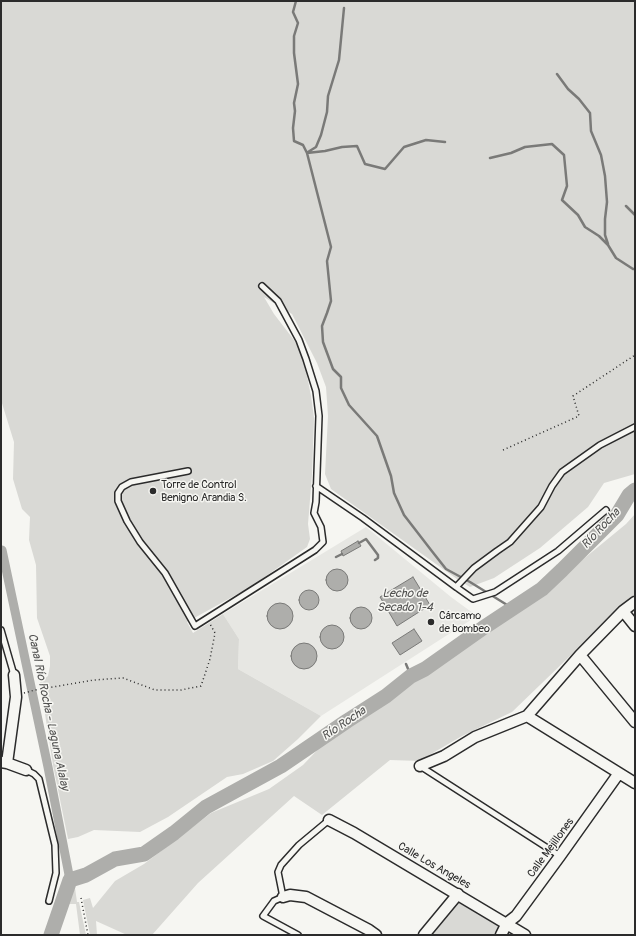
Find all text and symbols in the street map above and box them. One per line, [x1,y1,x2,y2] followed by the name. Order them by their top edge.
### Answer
[161,478,247,504] place label: Torre de Control Benigno Arandia S.
[148,486,158,496] marker: Torre de Control Benigno Arandia S.
[579,506,623,552] water label: Río Rocha
[377,587,433,615] water label: Lecho de Secado 1-4
[439,609,490,635] place label: Cárcamo de bombeo
[426,617,436,627] marker: Cárcamo de bombeo
[24,632,72,792] water label: Canal Río Rocha - Laguna Alalay
[319,704,369,744] water label: Río Rocha
[525,816,577,880] street label: Calle Mejillones
[395,840,473,892] street label: Calle Los Angeles

